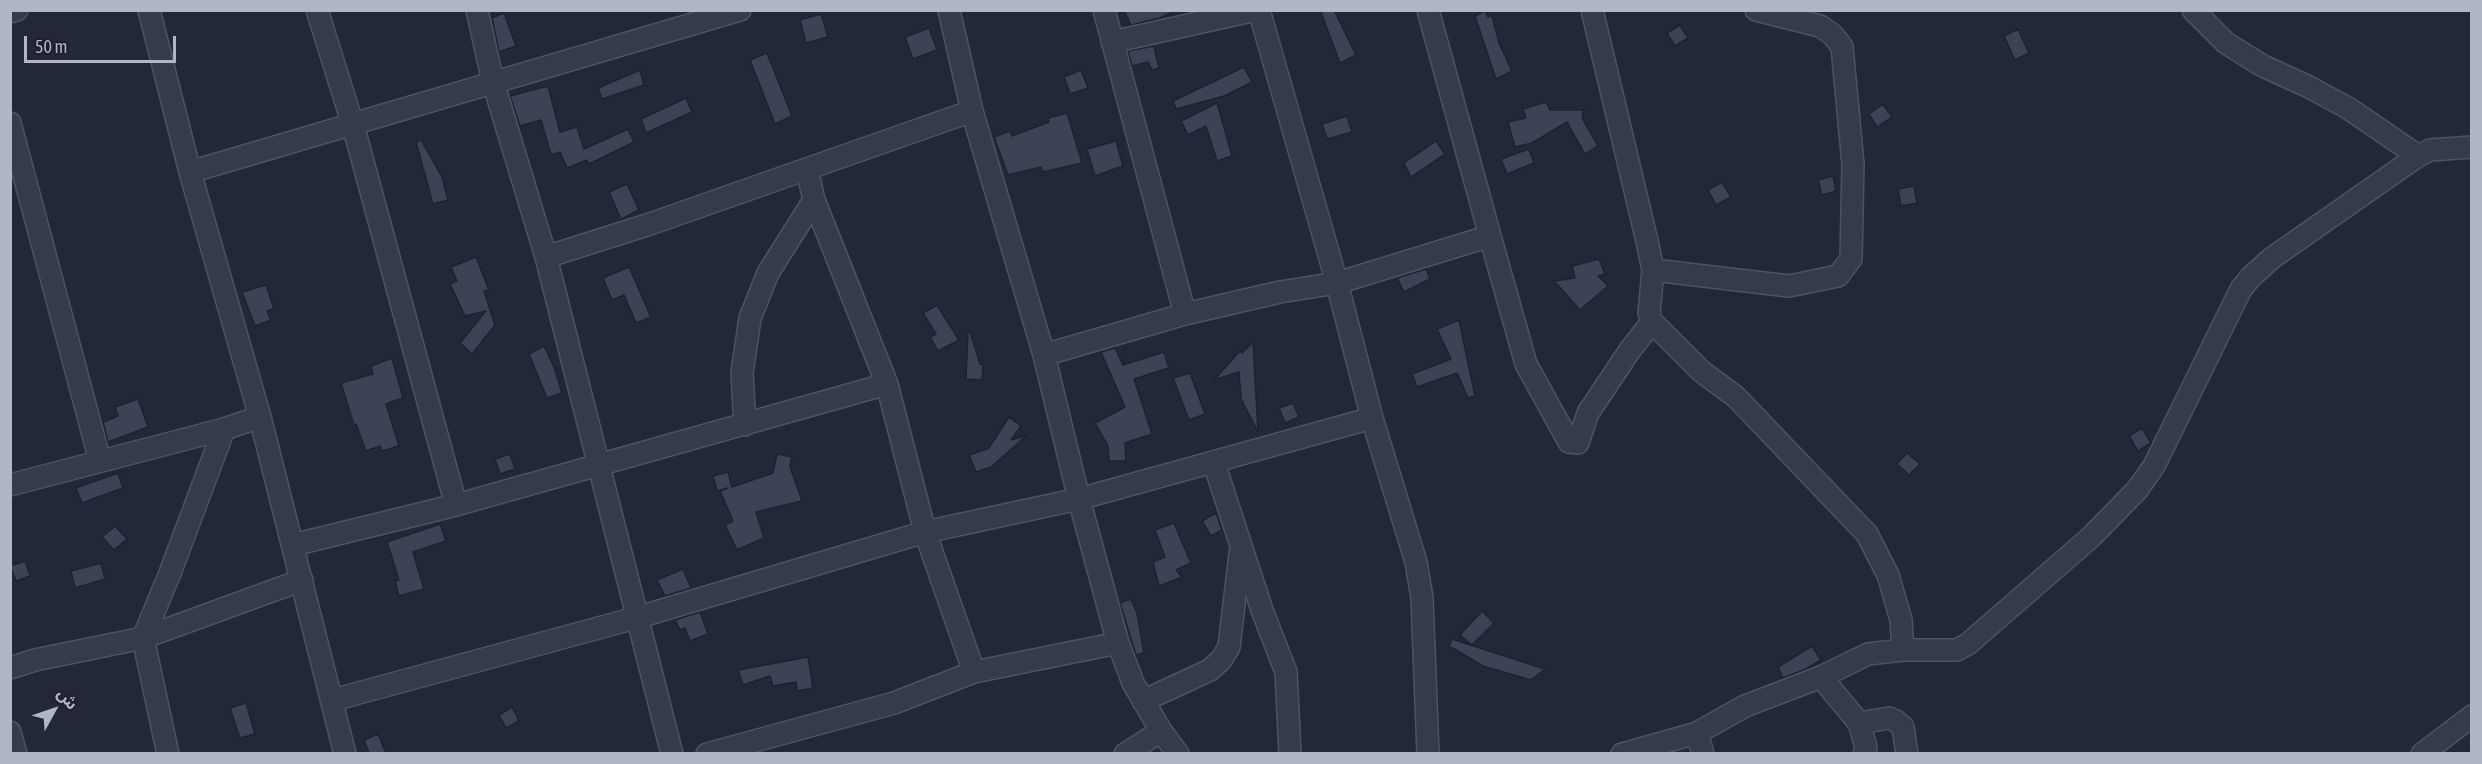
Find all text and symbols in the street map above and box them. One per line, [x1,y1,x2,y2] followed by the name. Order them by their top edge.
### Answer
[27,24,178,62] scale bar
[35,36,67,57] text: 50 m
[24,680,84,740] north arrow
[54,684,82,713] text: ش

